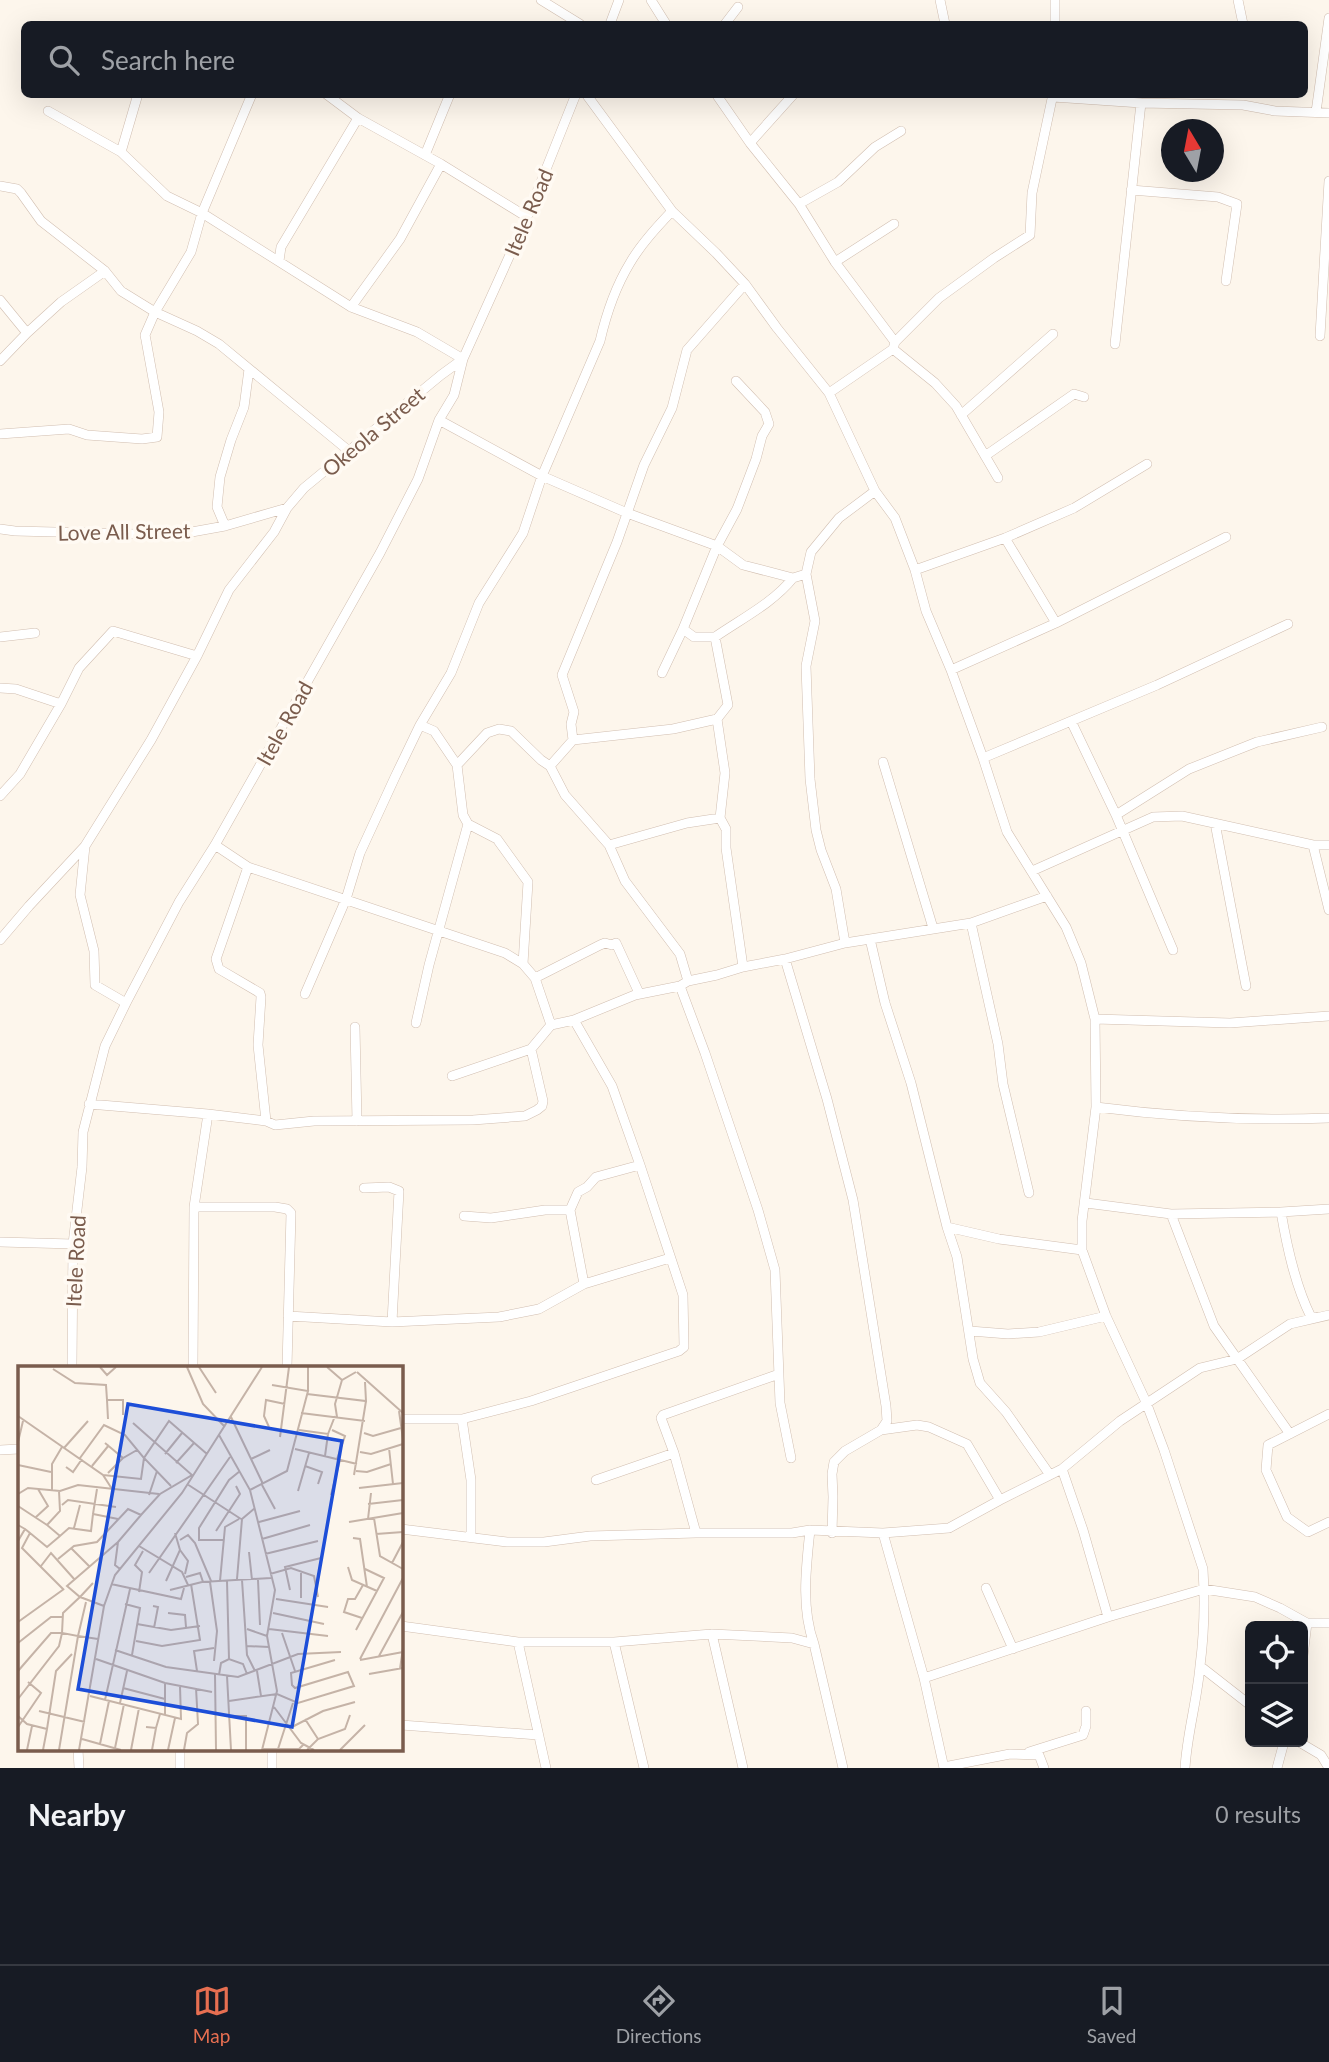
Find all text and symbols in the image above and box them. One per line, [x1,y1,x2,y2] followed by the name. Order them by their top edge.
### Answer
[21,21,1308,98] search box
[45,41,83,79] icon: search
[101,44,235,76] text: Search here
[1161,119,1224,182] north arrow
[498,165,558,259] street label: Itele Road
[317,381,430,481] street label: Okeola Street
[57,517,191,545] street label: Love All Street
[251,677,317,769] street label: Itele Road
[60,1214,90,1308] street label: Itele Road
[18,1366,402,1750] inset map
[1245,1621,1308,1747] map controls
[1245,1621,1308,1684] button: locate
[1245,1684,1308,1747] button: layers
[28,1796,126,1832] text: Nearby
[1215,1800,1301,1828] text: 0 results
[193,1982,231,2047] tab: Map
[616,1982,702,2047] tab: Directions
[1087,1982,1136,2047] tab: Saved

